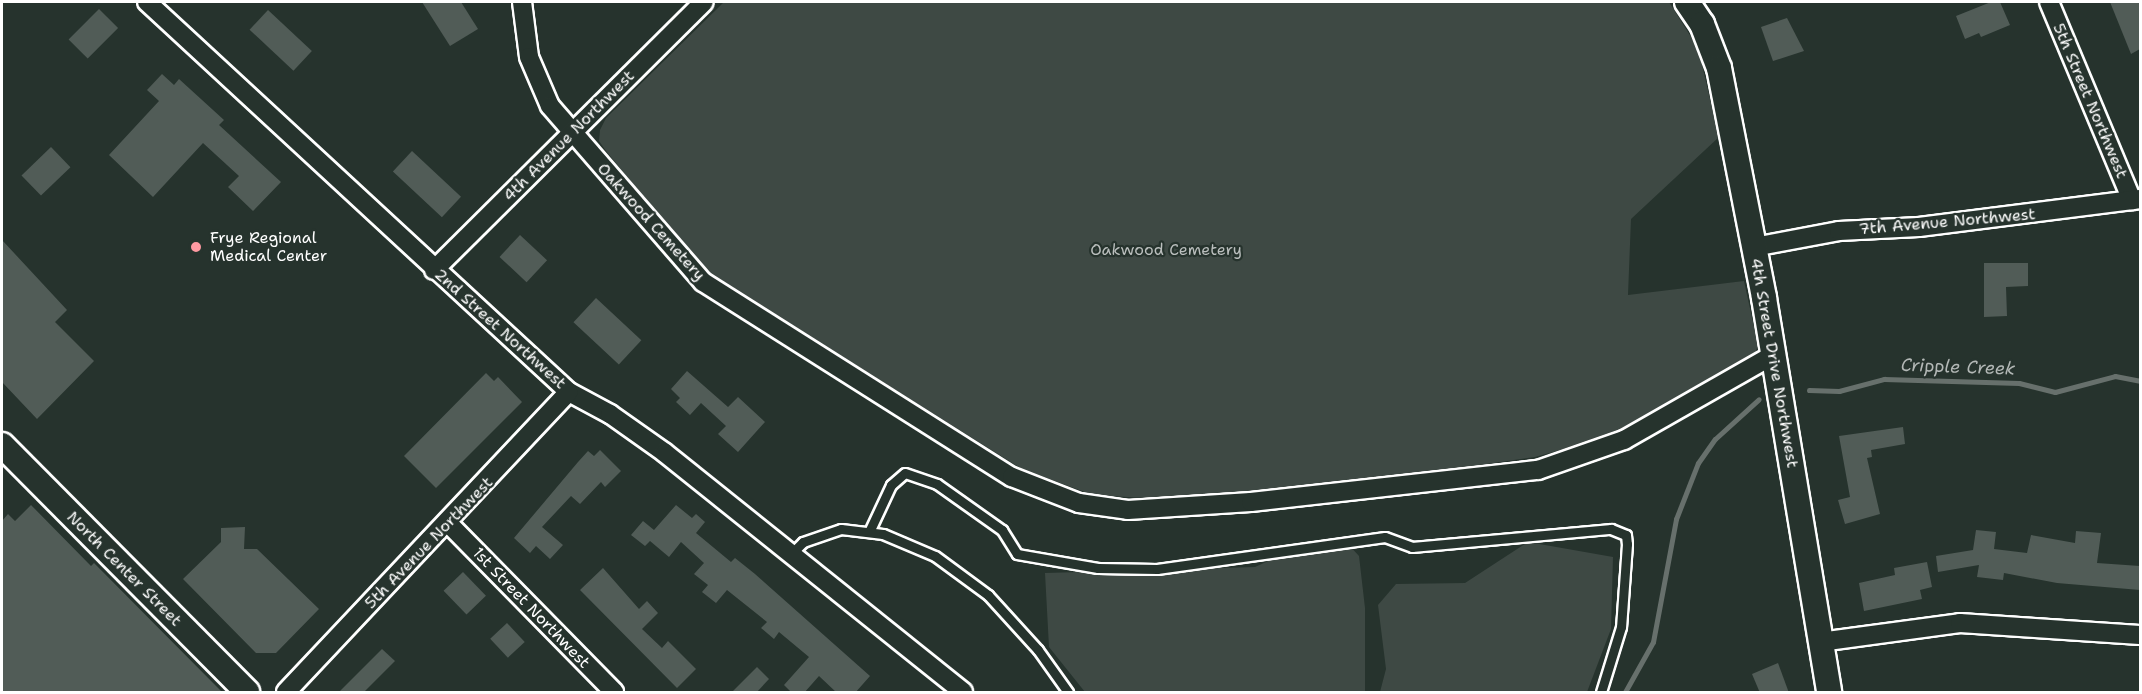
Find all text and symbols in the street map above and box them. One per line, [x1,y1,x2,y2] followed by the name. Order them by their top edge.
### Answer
[2049,21,2131,181] street label: 5th Street Northwest
[500,67,638,205] street label: 4th Avenue Northwest
[593,159,709,285] street label: Oakwood Cemetery
[1858,205,2036,239] street label: 7th Avenue Northwest
[210,228,327,266] place label: Frye Regional Medical Center
[187,238,205,256] marker: Frye Regional Medical Center
[1090,240,1242,260] park label: Oakwood Cemetery
[1746,257,1802,469] street label: 4th Street Drive Northwest
[430,265,570,393] street label: 2nd Street Northwest
[1900,354,2016,380] water label: Cripple Creek
[361,473,497,613] street label: 5th Avenue Northwest
[63,508,185,630] street label: North Center Street
[468,544,594,672] street label: 1st Street Northwest

